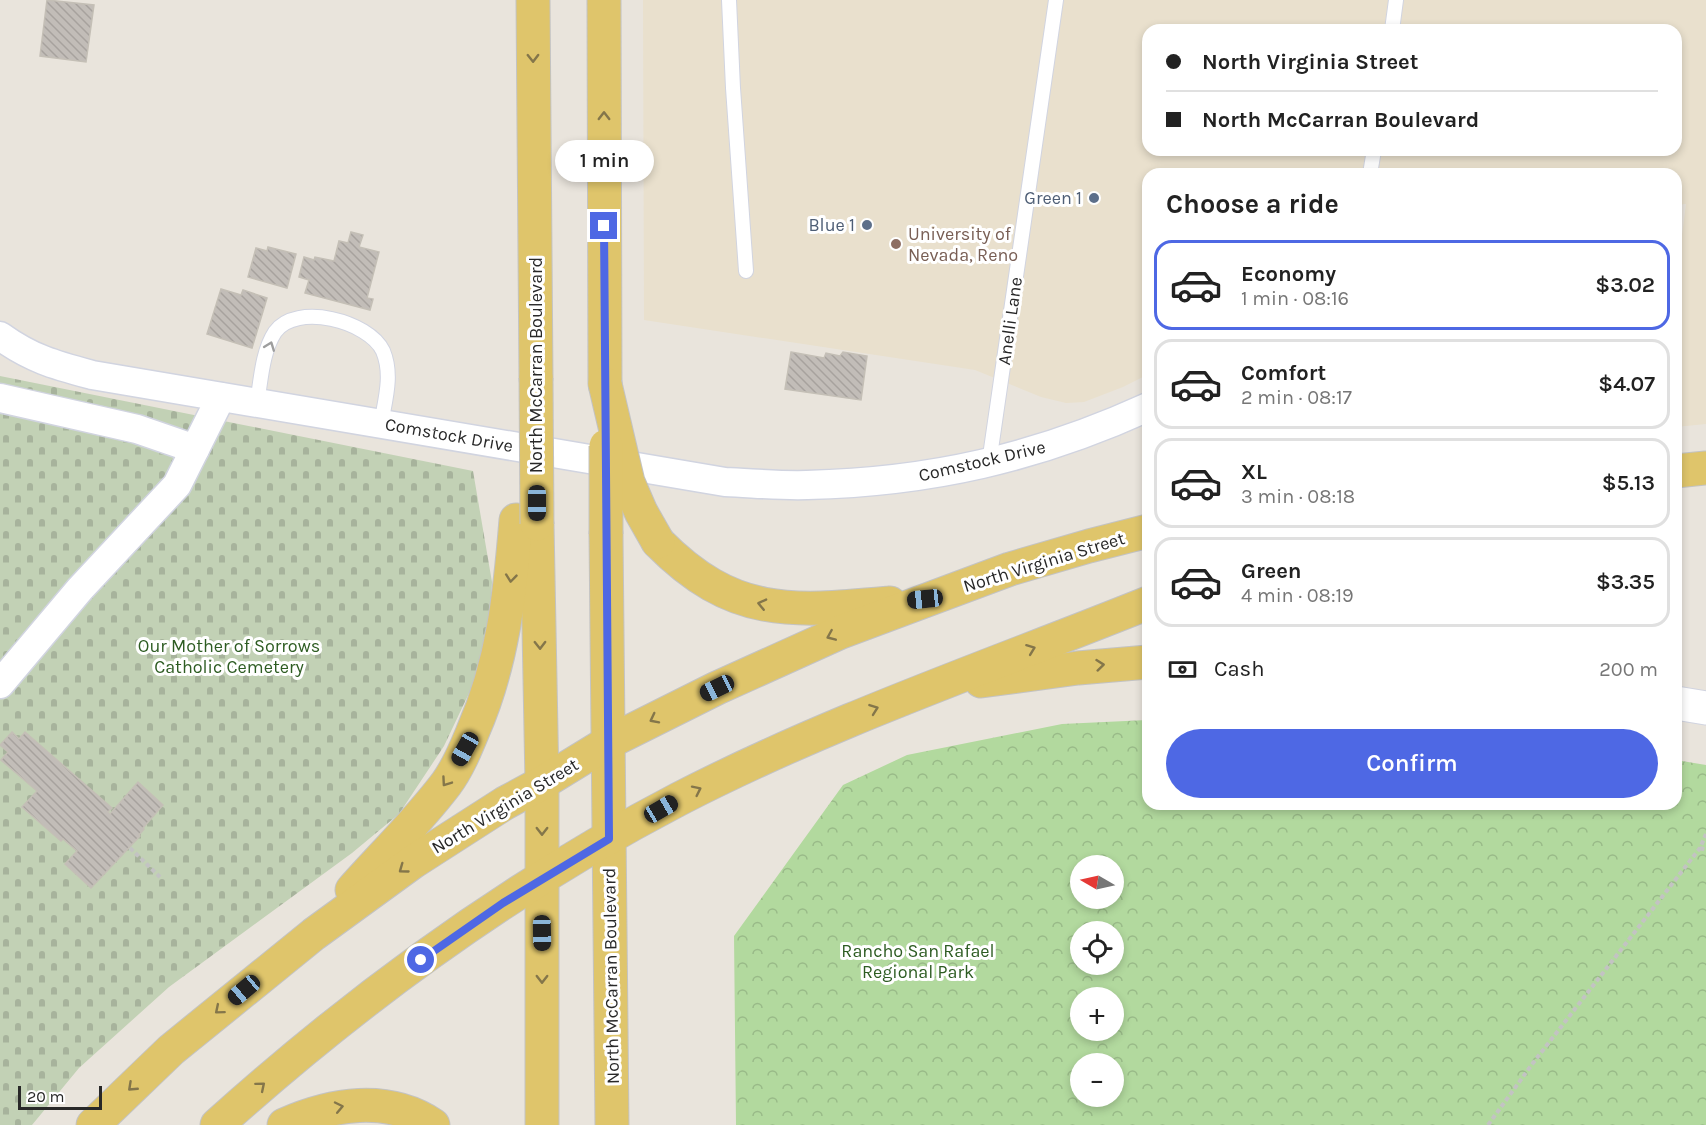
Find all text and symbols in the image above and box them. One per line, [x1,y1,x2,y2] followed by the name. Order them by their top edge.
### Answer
[1202,49,1418,75] text: North Virginia Street
[527,54,539,63] one-way arrow
[1202,107,1479,133] text: North McCarran Boulevard
[598,111,610,120] one-way arrow
[554,139,654,181] callout: 1 min
[580,149,629,172] text: 1 min
[1024,187,1082,209] place label: Green 1
[1166,188,1339,220] text: Choose a ride
[1087,191,1101,205] marker: Green 1
[590,212,617,239] route end
[808,214,855,236] place label: Blue 1
[860,218,874,232] marker: Blue 1
[908,223,1018,266] place label: University of Nevada, Reno
[889,237,903,251] marker: University of Nevada, Reno
[525,257,547,473] street label: North McCarran Boulevard
[1169,258,1223,312] icon: car
[1241,261,1336,287] text: Economy
[1595,272,1655,298] text: $3.02
[993,276,1027,366] street label: Anelli Lane
[1241,287,1349,310] text: 1 min · 08:16
[262,341,275,352] one-way arrow
[1169,357,1223,411] icon: car
[1241,360,1326,386] text: Comfort
[1598,371,1655,397] text: $4.07
[1241,386,1352,409] text: 2 min · 08:17
[383,413,515,457] street label: Comstock Drive
[916,436,1048,486] street label: Comstock Drive
[1169,456,1223,510] icon: car
[1241,459,1267,485] text: XL
[1602,470,1655,496] text: $5.13
[528,485,546,521] car
[1241,485,1355,508] text: 3 min · 08:18
[961,527,1128,597] street label: North Virginia Street
[1169,555,1223,609] icon: car
[1241,558,1302,584] text: Green
[1596,569,1655,595] text: $3.35
[505,574,518,583] one-way arrow
[1241,584,1354,607] text: 4 min · 08:19
[906,588,944,610] car
[757,598,767,611] one-way arrow
[826,629,837,641] one-way arrow
[138,635,320,678] park label: Our Mother of Sorrows Catholic Cemetery
[534,641,546,650] one-way arrow
[1025,644,1036,656] one-way arrow
[1166,653,1199,686] icon: cash
[1214,656,1264,682] text: Cash
[1599,658,1658,681] text: 200 m
[1095,660,1104,672] one-way arrow
[697,672,737,704] car
[869,704,879,717] one-way arrow
[650,711,661,723] one-way arrow
[448,729,482,769] car
[1166,729,1658,798] button: Confirm
[427,753,583,859] street label: North Virginia Street
[442,775,453,786] one-way arrow
[691,786,702,798] one-way arrow
[641,792,681,826] car
[536,826,548,835] one-way arrow
[1070,855,1124,909] north arrow
[1070,855,1124,1107] map controls
[399,862,410,873] one-way arrow
[598,868,624,1084] street label: North McCarran Boulevard
[533,915,551,951] car
[1070,921,1124,975] button: locate
[841,940,995,983] park label: Rancho San Rafael Regional Park
[407,946,434,973] route start
[224,972,264,1008] car
[536,974,548,983] one-way arrow
[1070,987,1124,1041] button: +
[215,1003,226,1014] one-way arrow
[1070,1053,1124,1107] button: −
[128,1080,139,1091] one-way arrow
[254,1082,265,1093] one-way arrow
[18,1083,102,1110] scale bar
[27,1087,65,1106] text: 20 m
[334,1101,344,1114] one-way arrow

